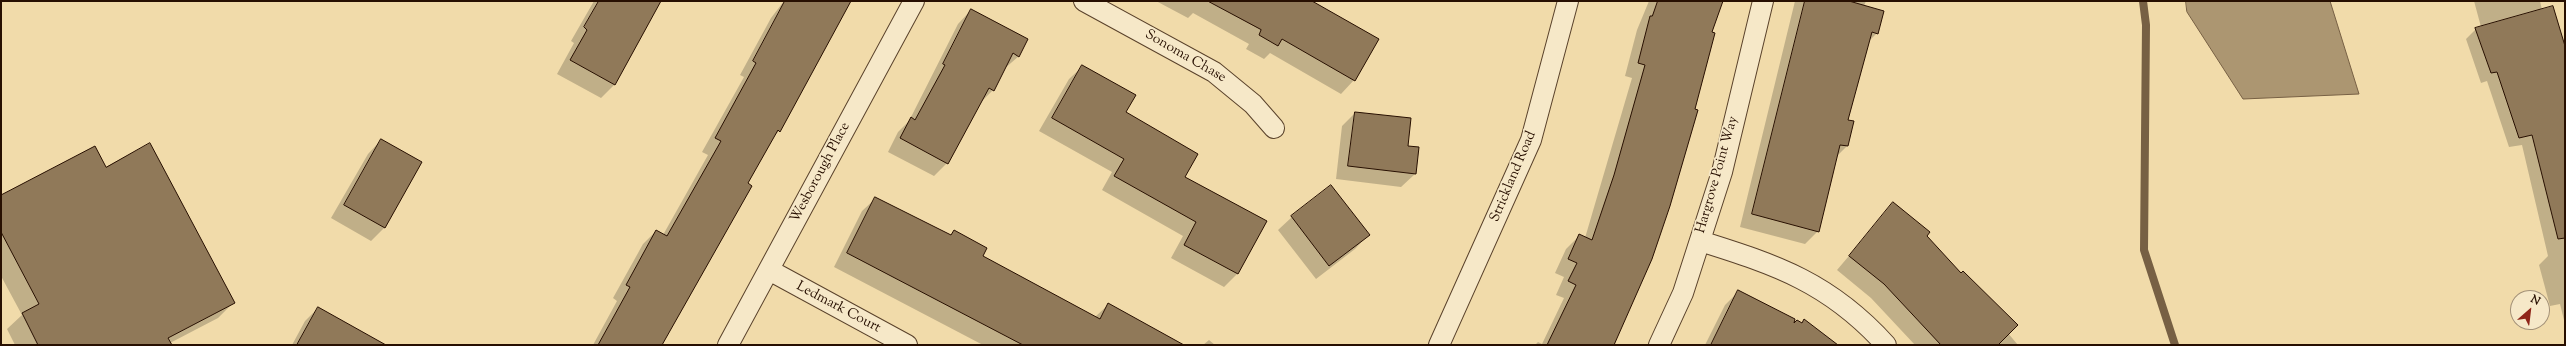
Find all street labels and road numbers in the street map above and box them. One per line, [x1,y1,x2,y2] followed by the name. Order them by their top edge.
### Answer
[1141,27,1229,87] street label: Sonoma Chase
[1693,114,1743,236] street label: Hargrove Point Way
[787,120,855,226] street label: Wesborough Place
[1487,129,1541,225] street label: Strickland Road
[793,279,883,337] street label: Ledmark Court

